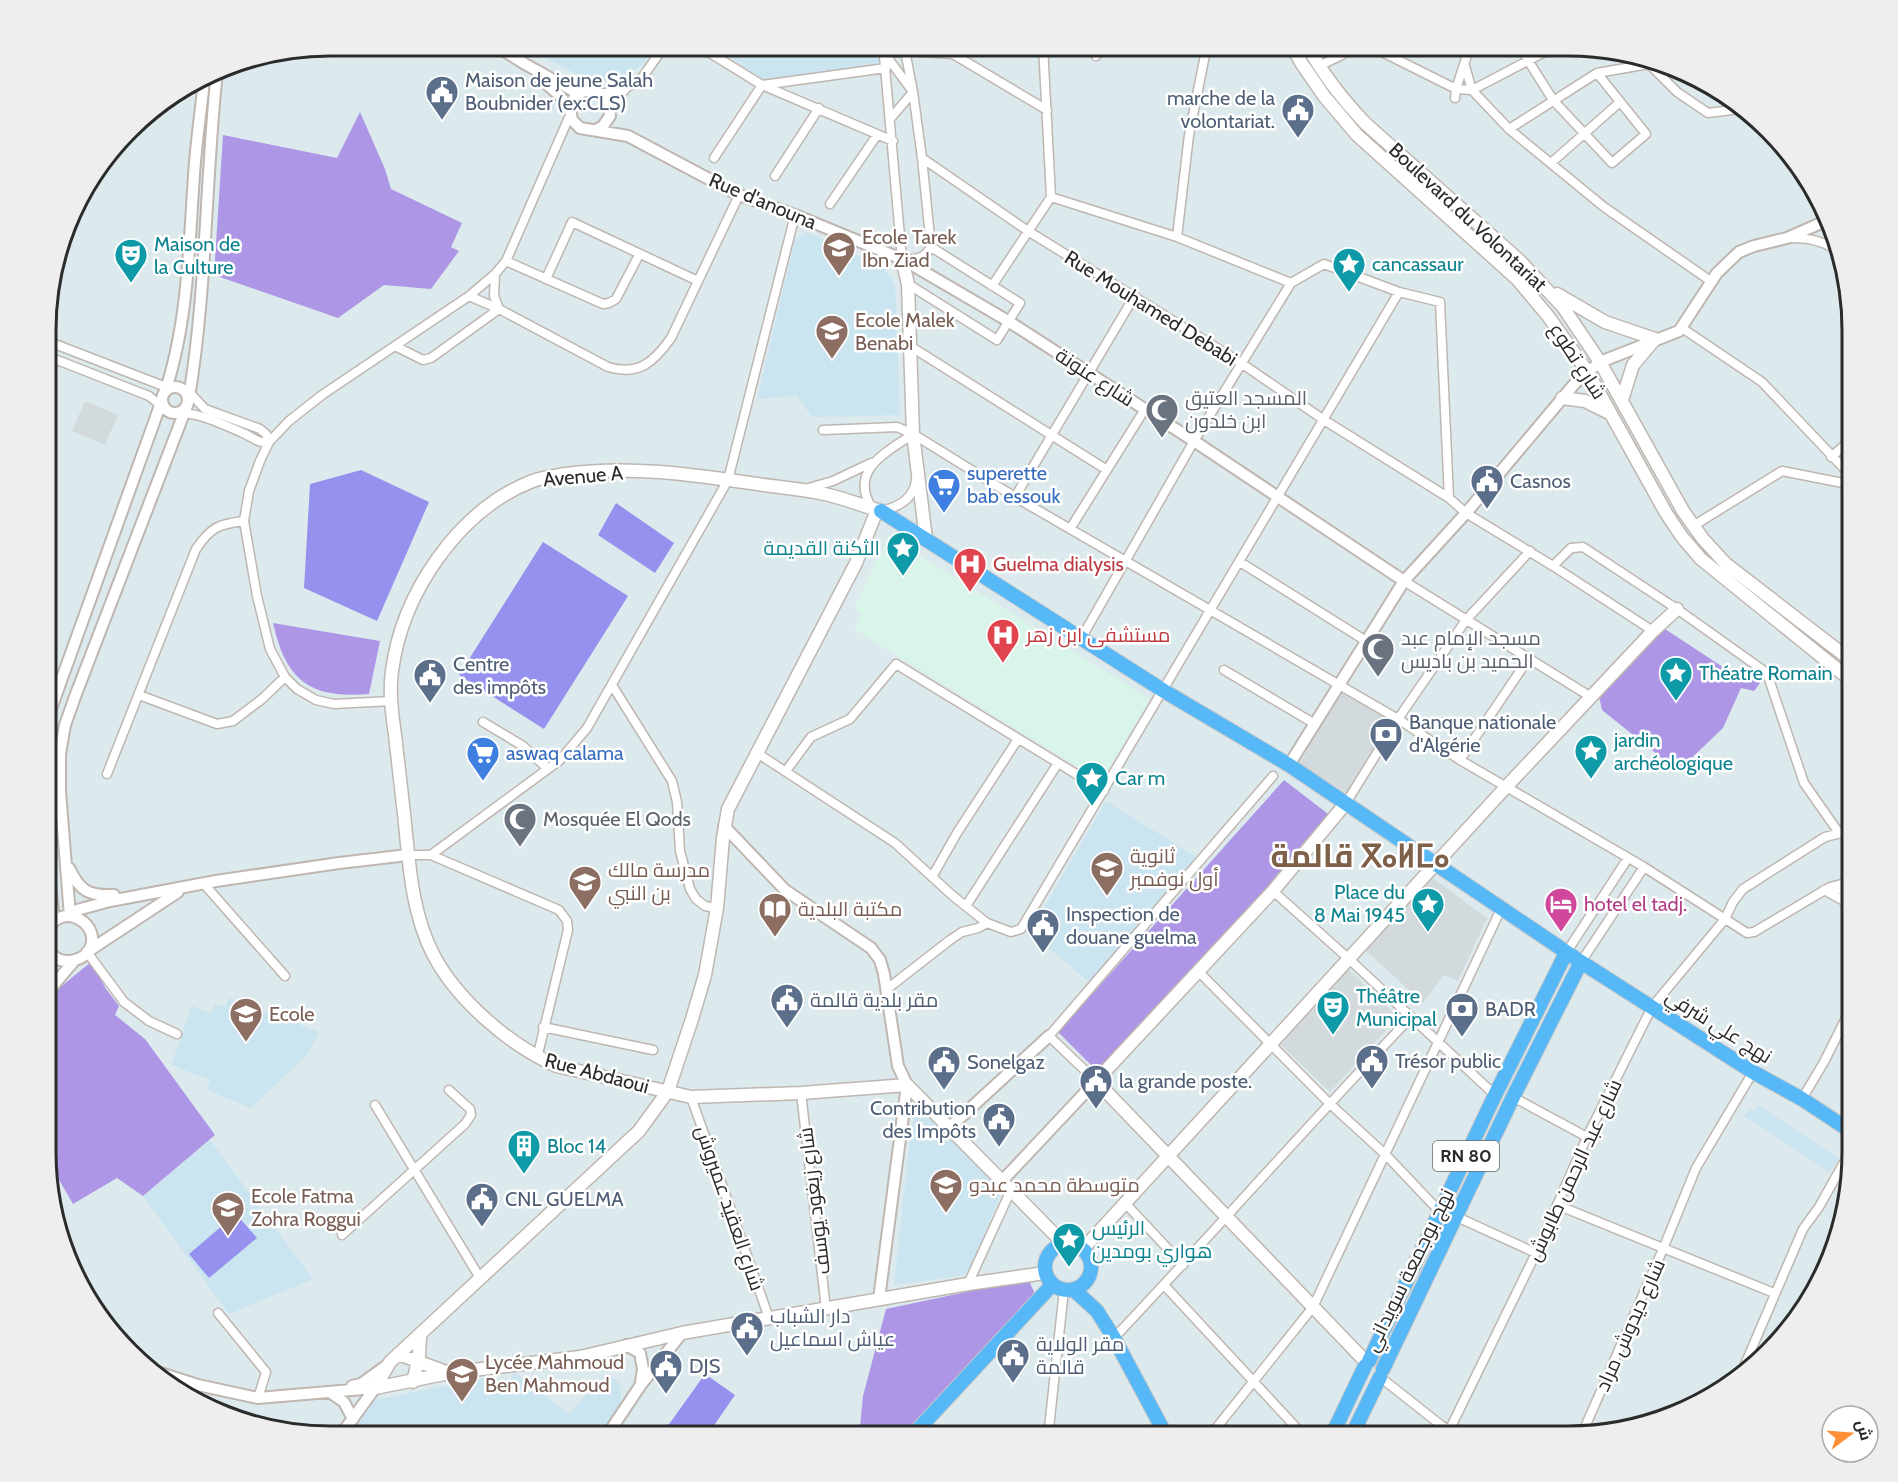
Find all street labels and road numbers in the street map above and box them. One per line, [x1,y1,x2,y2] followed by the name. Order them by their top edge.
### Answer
[1384,138,1552,297] street label: Boulevard du Volontariat
[706,168,821,235] street label: Rue d'anouna
[1060,245,1242,371] street label: Rue Mouhamed Debabi
[1543,318,1612,405] street label: شارع تطوع
[1050,343,1139,413] street label: شارع عنونة
[542,460,625,491] street label: Avenue A
[1659,984,1777,1072] street label: نهج علي شرفي
[542,1048,652,1098] street label: Rue Abdaoui
[1521,1075,1629,1266] street label: شارع عبد الرحمن طابوش
[689,1122,770,1294] street label: شارع العقيد عميروش
[793,1126,837,1276] street label: شارع زيغود يوسف
[1433,1141,1499,1171] road number: RN 80
[1359,1185,1462,1357] street label: نهج بوجمعة سويداني
[1590,1255,1672,1396] street label: شارع ديدوش مراد

